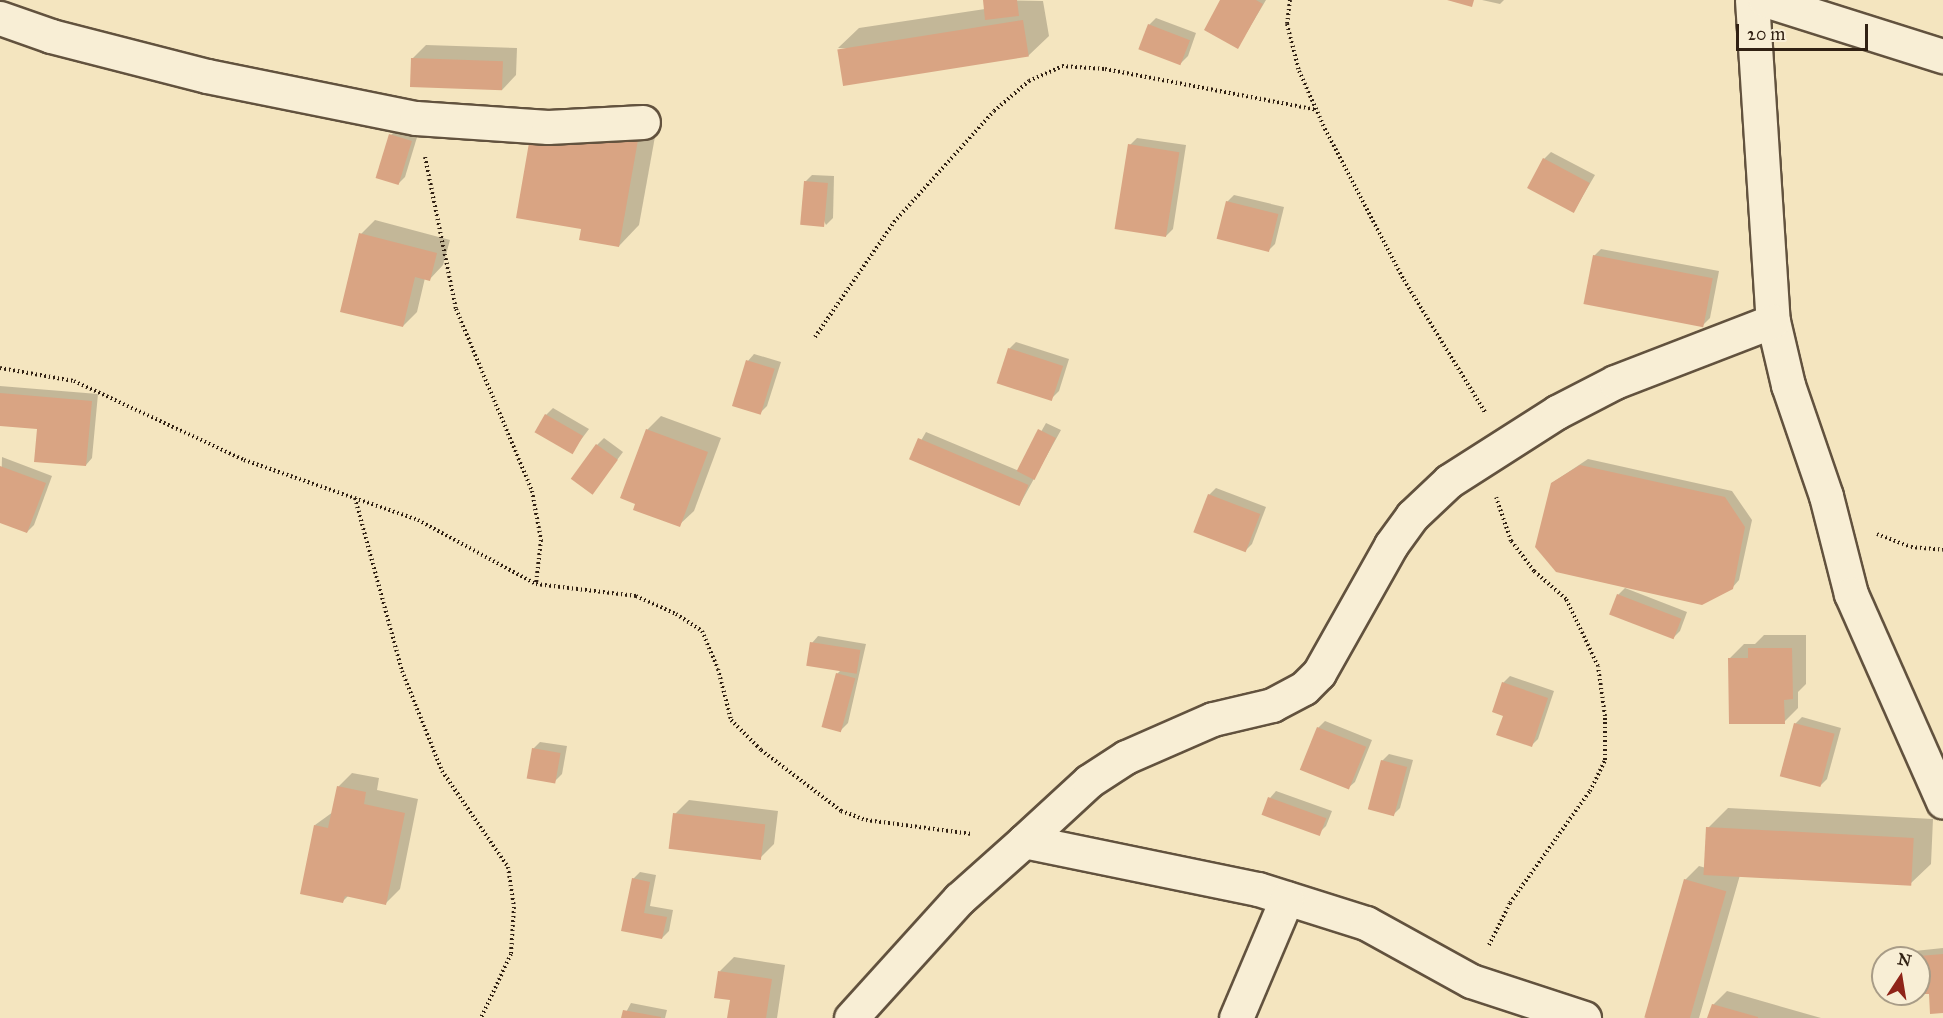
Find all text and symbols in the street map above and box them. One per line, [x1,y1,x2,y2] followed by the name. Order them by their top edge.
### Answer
[1739,12,1871,50] scale bar
[1747,23,1785,45] text: 20 m
[1871,946,1931,1006] north arrow
[1896,949,1913,971] text: N

